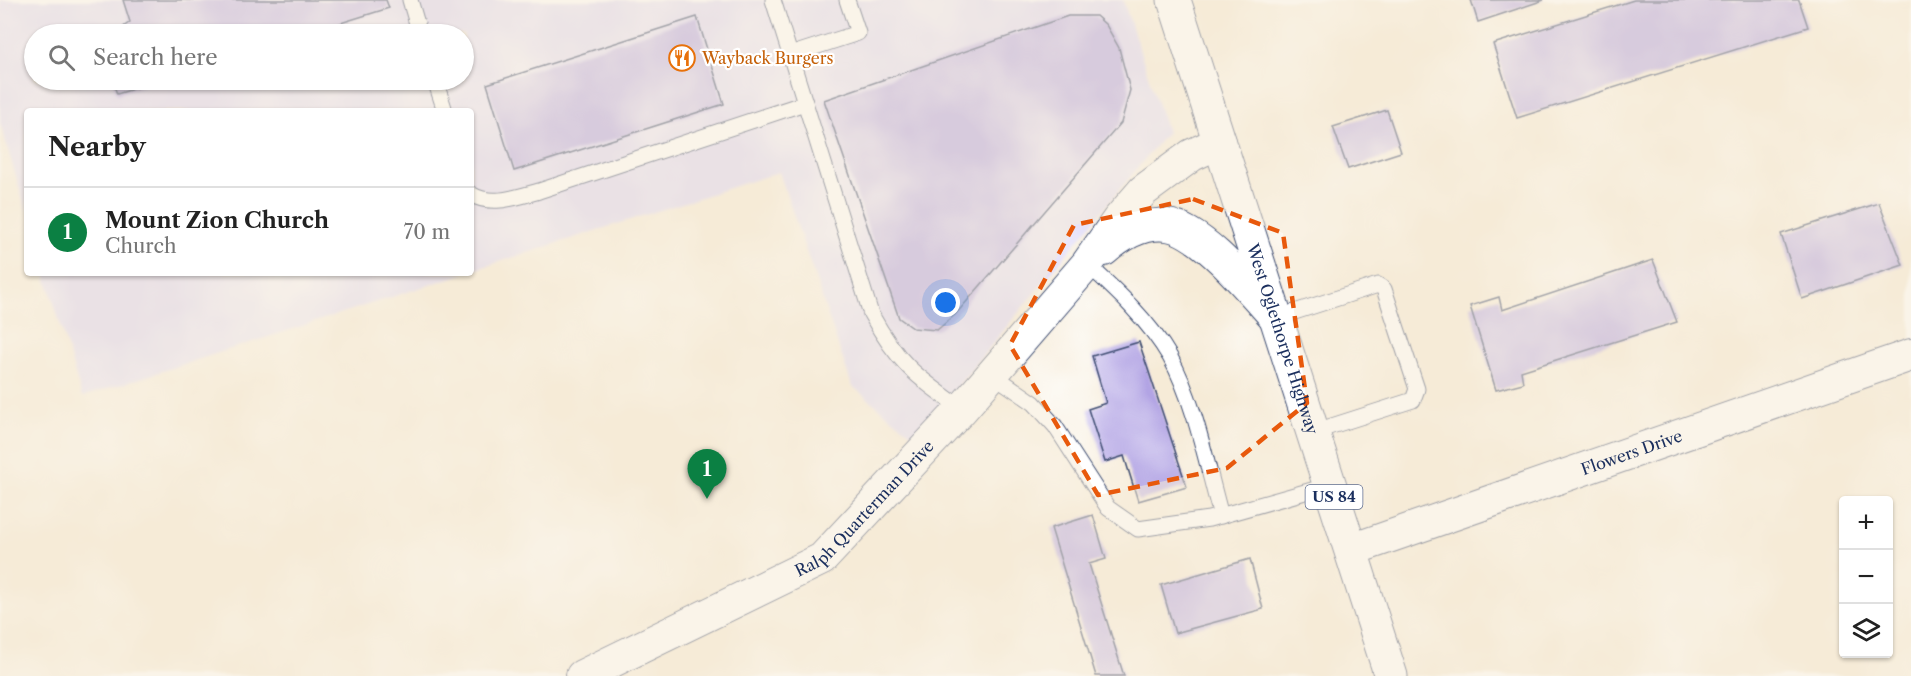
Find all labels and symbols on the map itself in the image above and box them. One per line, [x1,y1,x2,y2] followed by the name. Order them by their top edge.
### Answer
[667,43,697,73] restaurant icon: Wayback Burgers
[701,48,833,68] place label: Wayback Burgers
[1243,240,1323,438] street label: West Oglethorpe Highway
[931,288,960,317] your location
[1578,425,1685,479] street label: Flowers Drive
[792,436,938,581] street label: Ralph Quarterman Drive
[688,450,726,499] pin: 1
[1306,485,1362,509] road number: US 84

